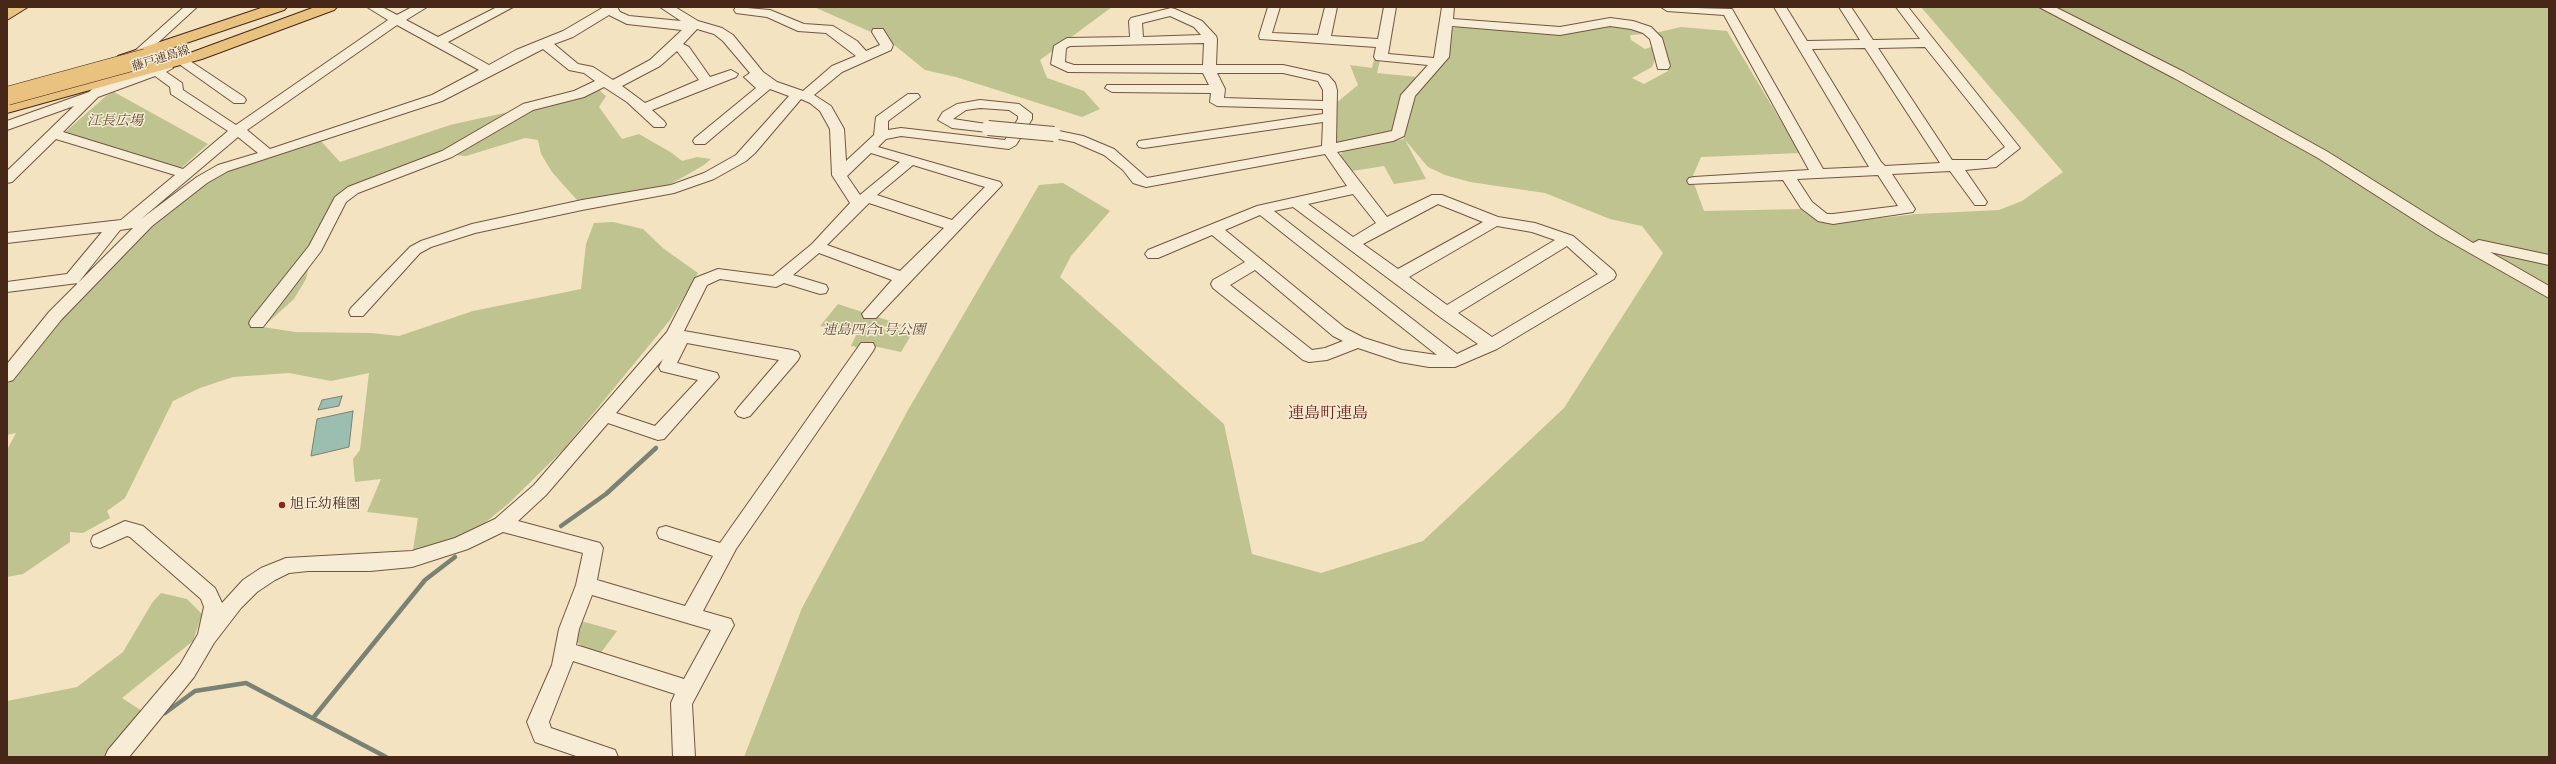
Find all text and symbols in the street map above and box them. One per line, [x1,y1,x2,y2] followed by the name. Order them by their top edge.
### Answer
[130,43,192,75] street label: 藤戸連島線
[87,114,143,130] park label: 江長広場
[822,323,926,339] park label: 連島四合1号公園
[1288,404,1368,424] district label: 連島町連島
[290,497,360,513] place label: 旭丘幼稚園
[277,500,287,510] marker: 旭丘幼稚園

